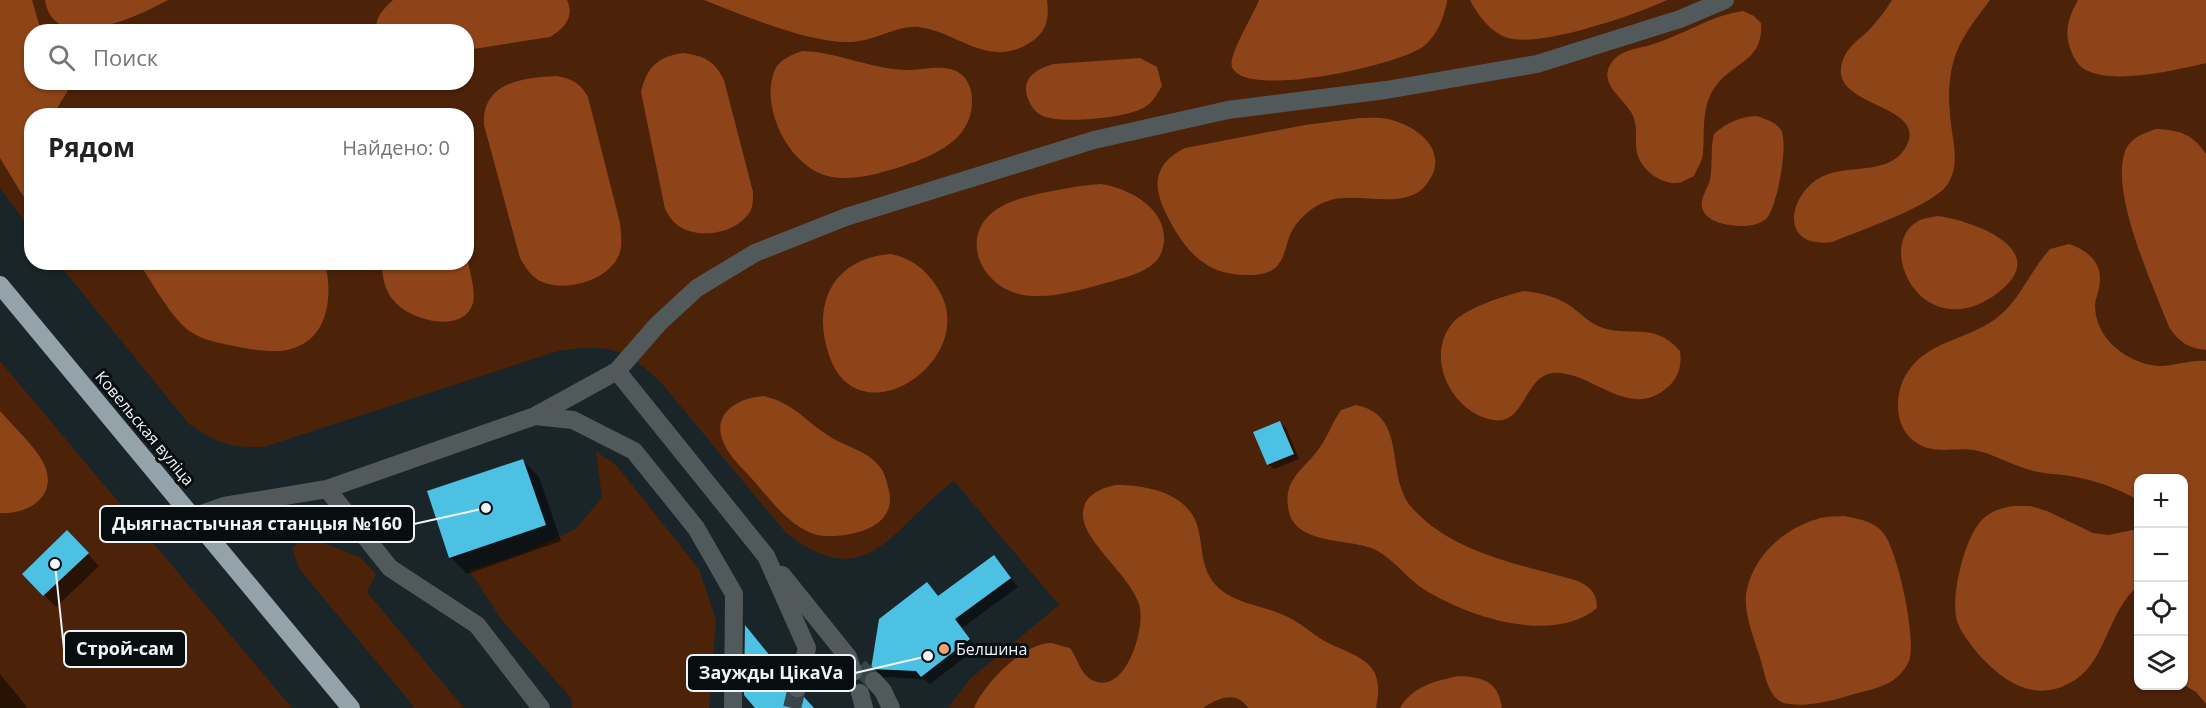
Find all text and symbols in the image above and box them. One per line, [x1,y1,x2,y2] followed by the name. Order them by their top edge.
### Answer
[24,24,474,90] search box
[45,41,78,74] icon: search
[93,42,158,72] text: Поиск
[48,129,135,165] text: Рядом
[342,134,450,161] text: Найдено: 0
[91,366,199,490] street label: Ковельская вуліца
[2134,474,2188,690] map controls
[2134,474,2188,528] button: +
[100,506,414,542] callout: Дыягнастычная станцыя №160
[112,511,402,535] text: Дыягнастычная станцыя №160
[2134,528,2188,582] button: −
[2134,582,2188,636] button: locate
[64,631,186,667] callout: Строй-сам
[76,636,174,660] text: Строй-сам
[2134,636,2188,690] button: layers
[956,638,1027,660] place label: Белшина
[937,642,951,656] marker: Белшина
[687,655,855,691] callout: Заужды ЦікаVа
[699,660,843,684] text: Заужды ЦікаVа

